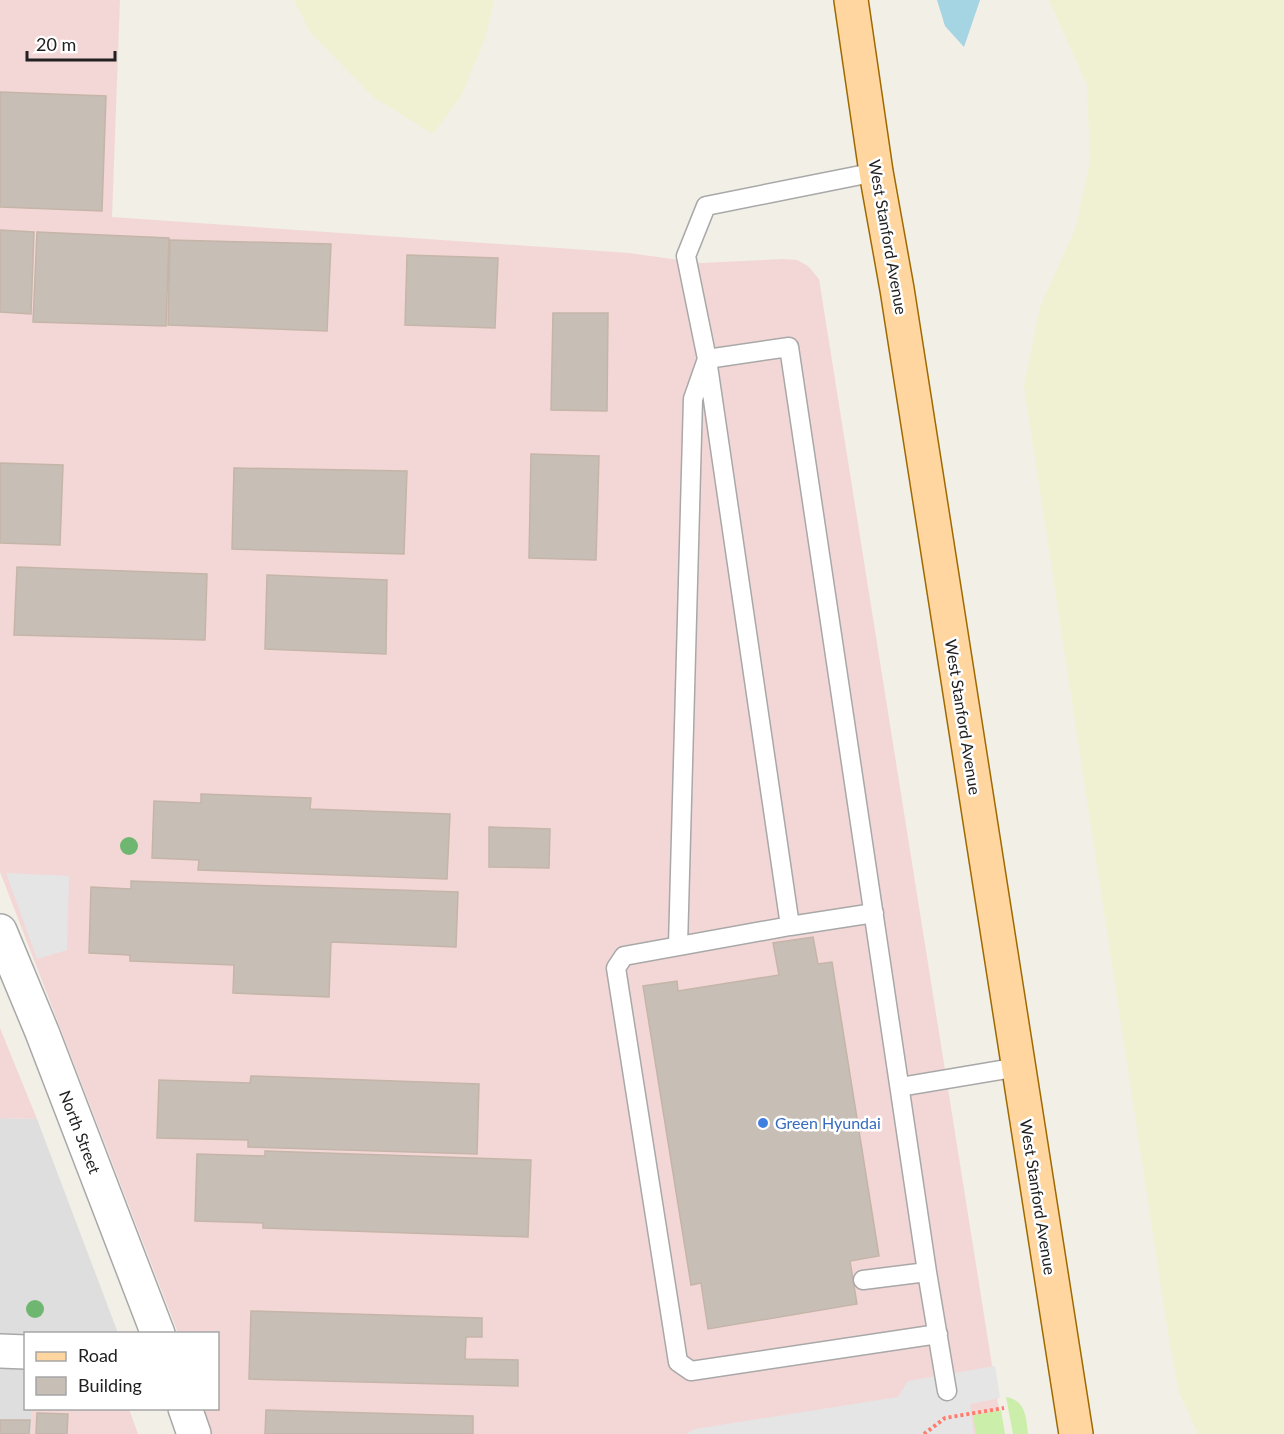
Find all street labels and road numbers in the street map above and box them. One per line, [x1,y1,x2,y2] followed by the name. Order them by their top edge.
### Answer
[865,158,911,316] street label: West Stanford Avenue
[942,638,985,796] street label: West Stanford Avenue
[56,1087,105,1176] street label: North Street
[1017,1118,1060,1276] street label: West Stanford Avenue

